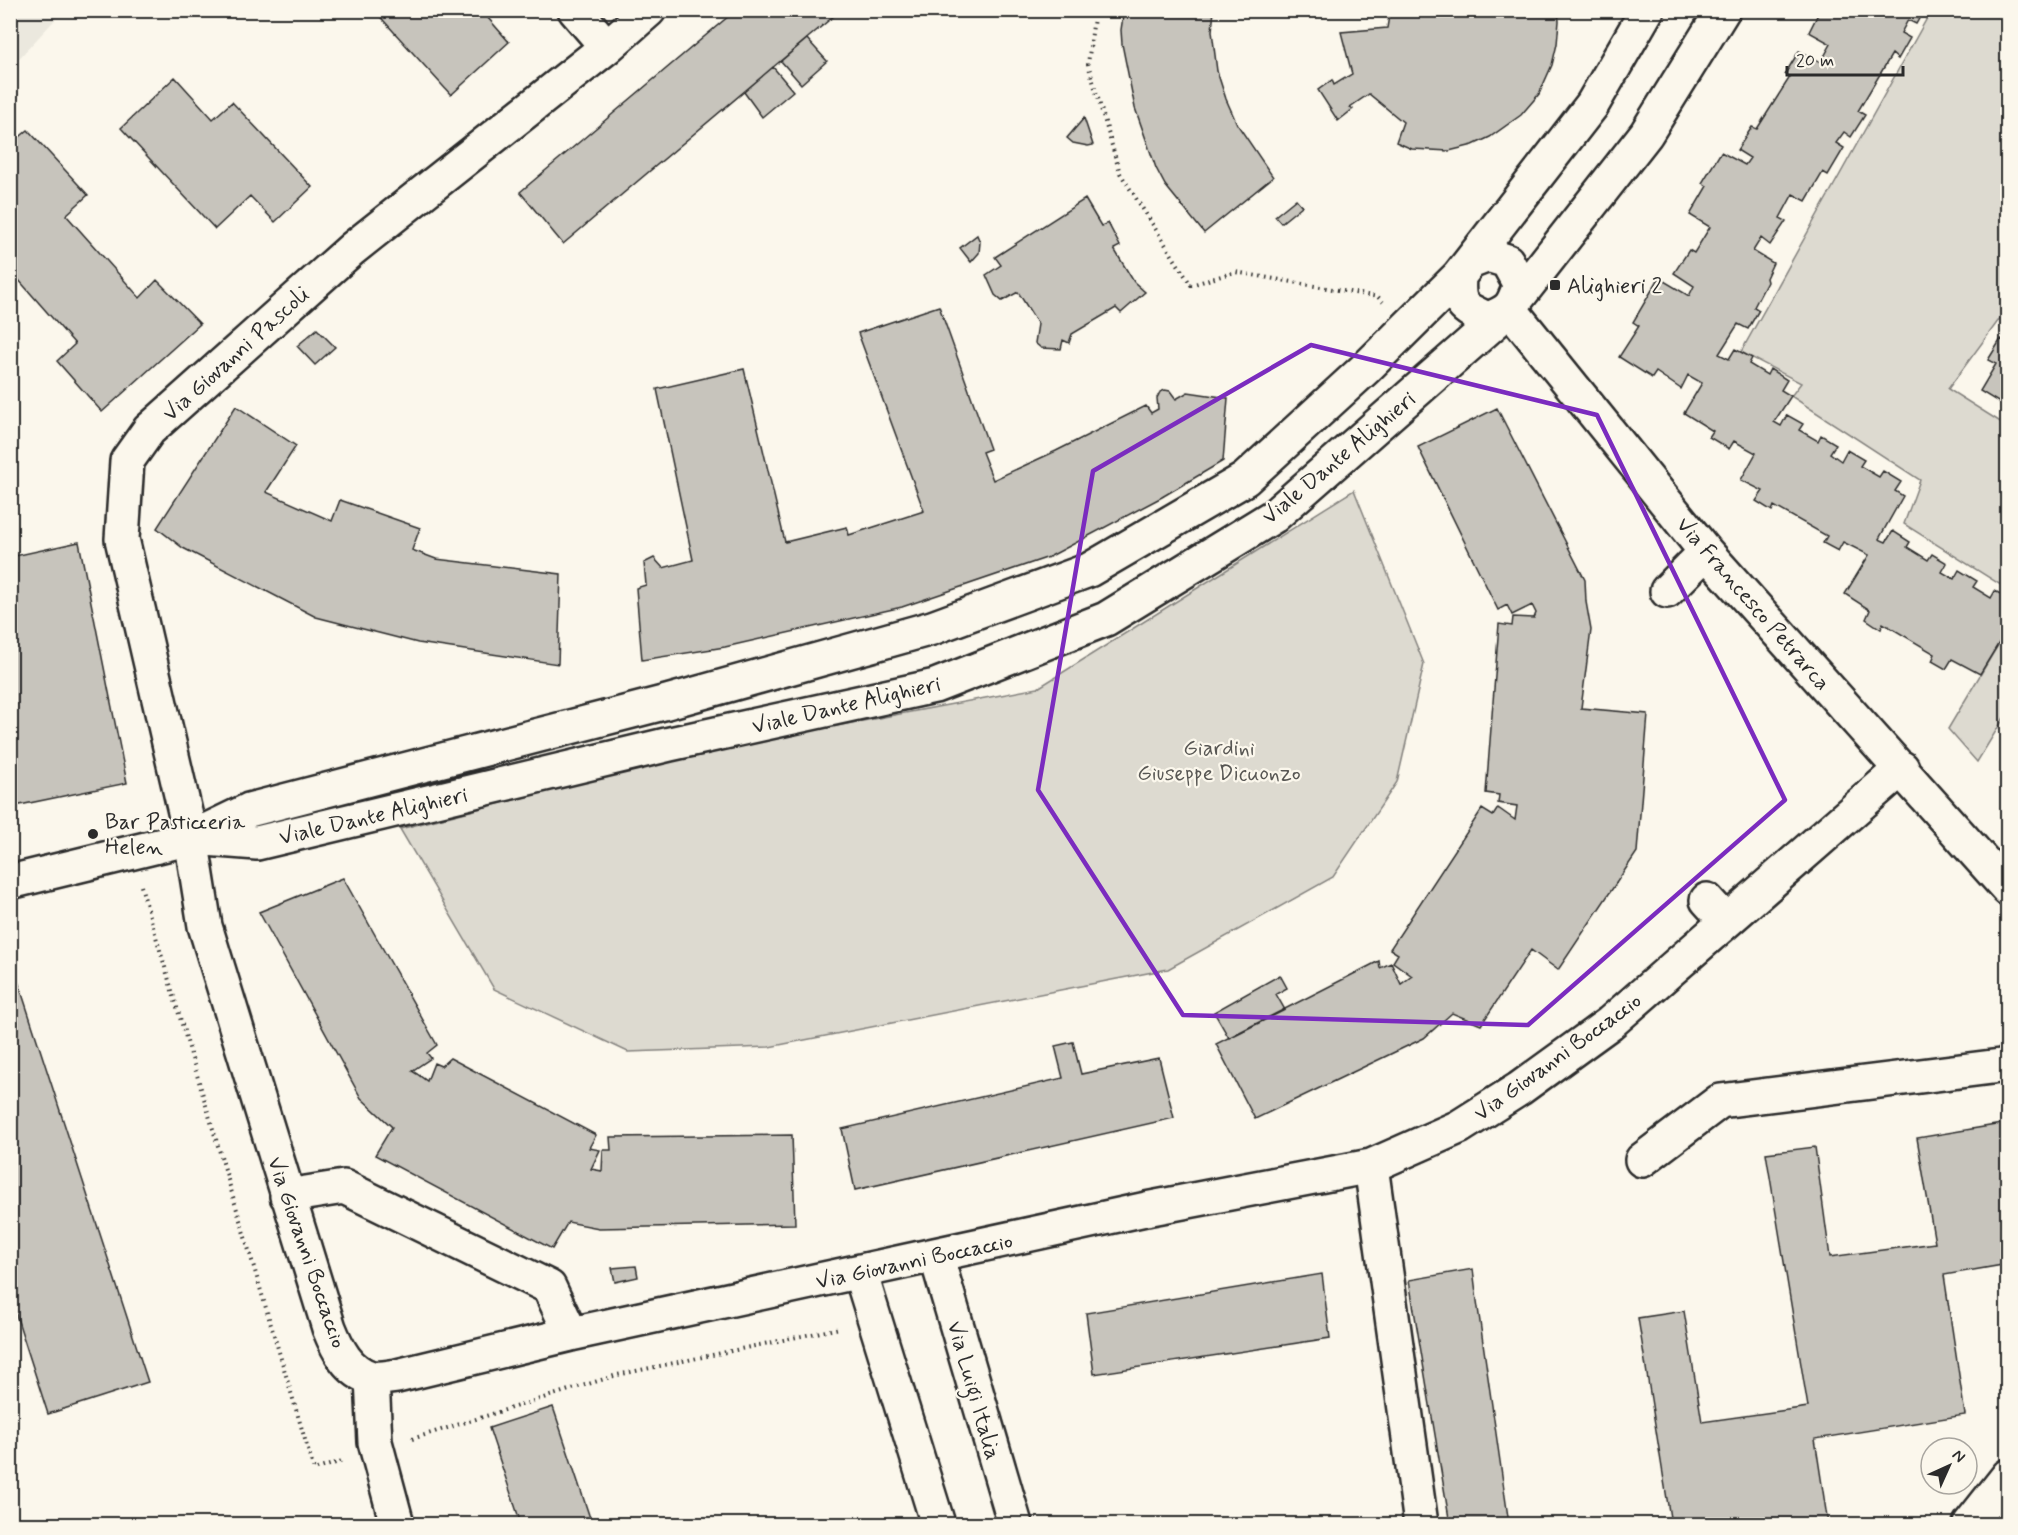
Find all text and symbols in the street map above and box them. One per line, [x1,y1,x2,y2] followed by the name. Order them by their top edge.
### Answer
[1787,39,1902,77] scale bar
[1796,49,1834,73] text: 20 m
[1567,273,1662,302] place label: Alighieri 2
[1548,278,1562,292] marker: Alighieri 2
[157,281,316,428] street label: Via Giovanni Pascoli
[1257,386,1423,532] street label: Viale Dante Alighieri
[1669,512,1836,697] street label: Via Francesco Petrarca
[749,671,944,742] street label: Viale Dante Alighieri
[1137,735,1301,788] park label: Giardini Giuseppe Dicuonzo
[276,782,471,853] street label: Viale Dante Alighieri
[105,809,246,862] place label: Bar Pasticceria Helen
[86,827,100,841] marker: Bar Pasticceria Helen
[1469,987,1648,1128] street label: Via Giovanni Boccaccio
[260,1153,352,1352] street label: Via Giovanni Boccaccio
[813,1227,1015,1296] street label: Via Giovanni Boccaccio
[937,1318,1006,1464] street label: Via Luigi Italia
[1919,1436,1979,1496] north arrow
[1947,1445,1970,1468] text: N

